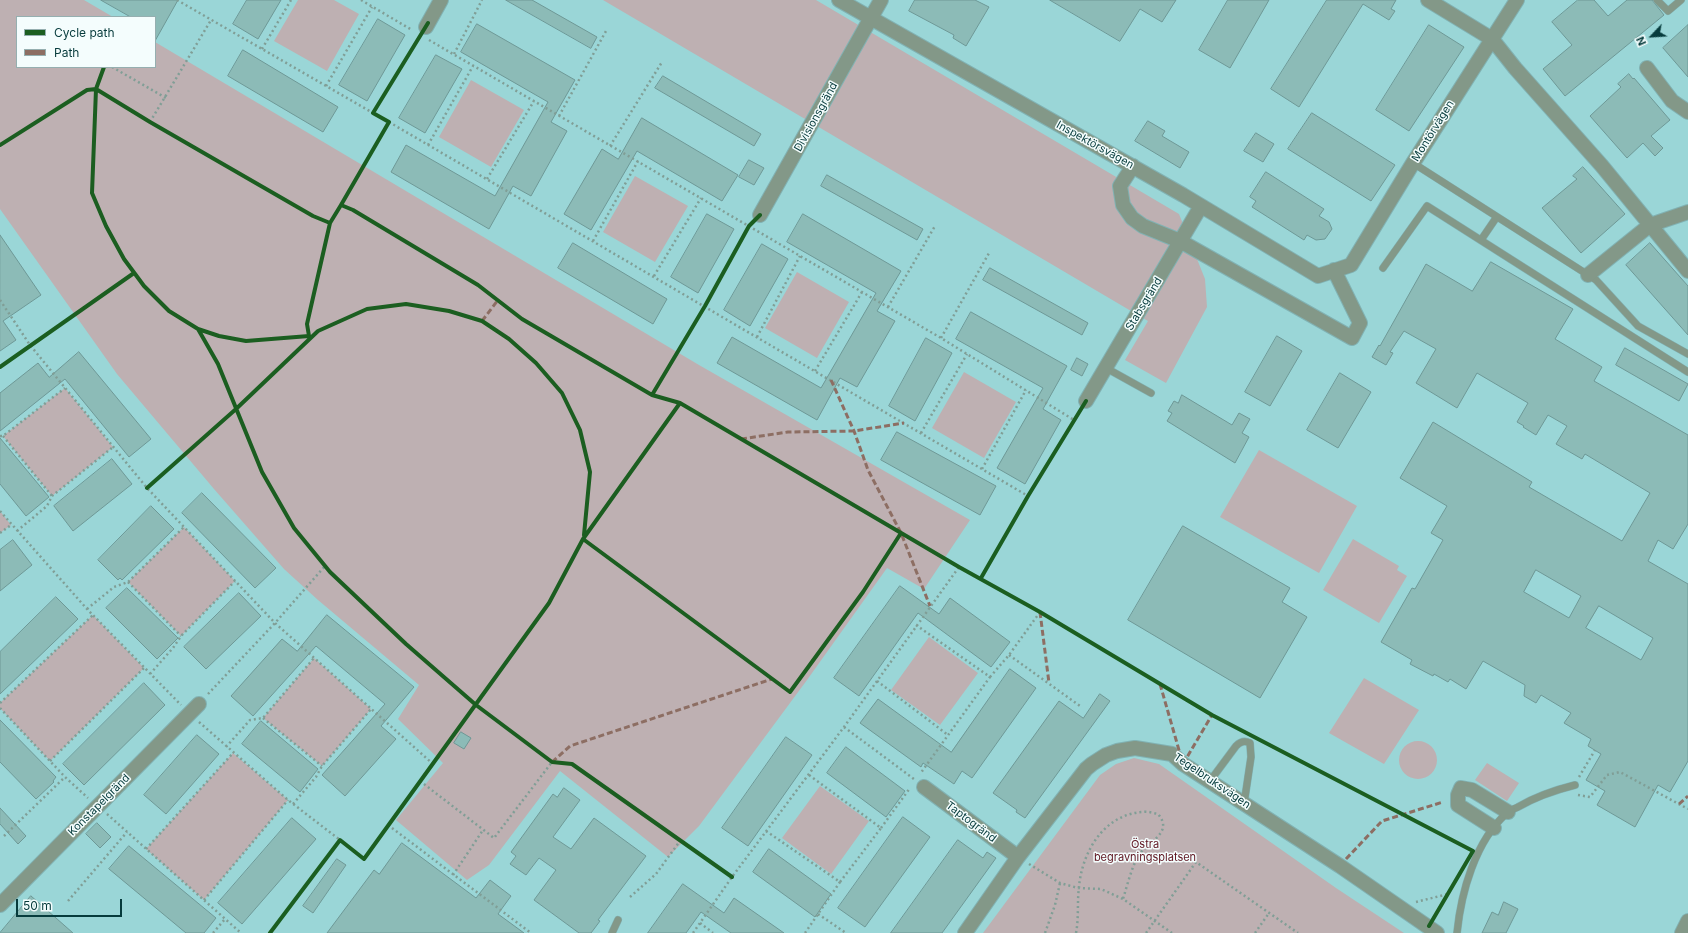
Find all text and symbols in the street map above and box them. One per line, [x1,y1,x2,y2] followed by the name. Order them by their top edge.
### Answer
[16,16,156,68] legend
[1632,16,1672,56] north arrow
[54,25,115,40] text: Cycle path
[1633,34,1649,48] text: N
[54,45,79,60] text: Path
[792,80,840,154] street label: Divisionsgränd
[1409,98,1457,164] street label: Montörvägen
[1054,118,1136,172] street label: Inspektörsvägen
[1123,275,1165,333] street label: Stabsgränd
[1171,750,1253,812] street label: Tegelbruksvägen
[65,771,133,839] street label: Konstapelgränd
[943,799,999,845] street label: Taptogränd
[1094,838,1196,864] park label: Östra begravningsplatsen
[18,891,124,917] scale bar
[23,898,52,913] text: 50 m

